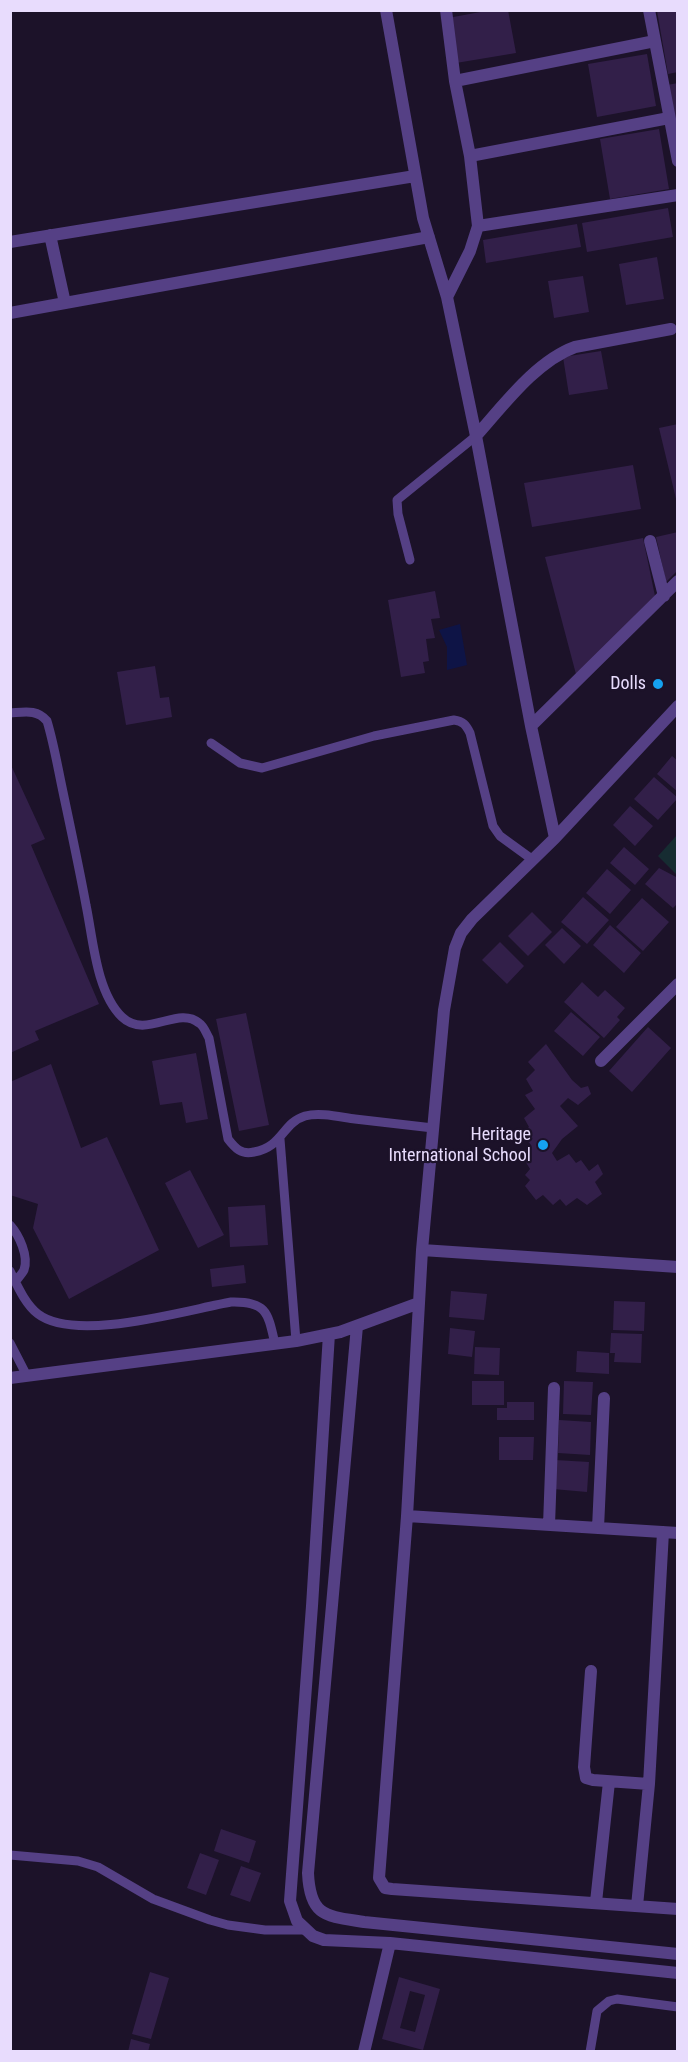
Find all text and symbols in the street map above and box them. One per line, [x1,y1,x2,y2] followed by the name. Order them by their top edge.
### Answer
[610,673,646,695] place label: Dolls
[651,677,665,691] marker: Dolls
[389,1124,531,1166] place label: Heritage International School
[536,1138,550,1152] marker: Heritage International School

